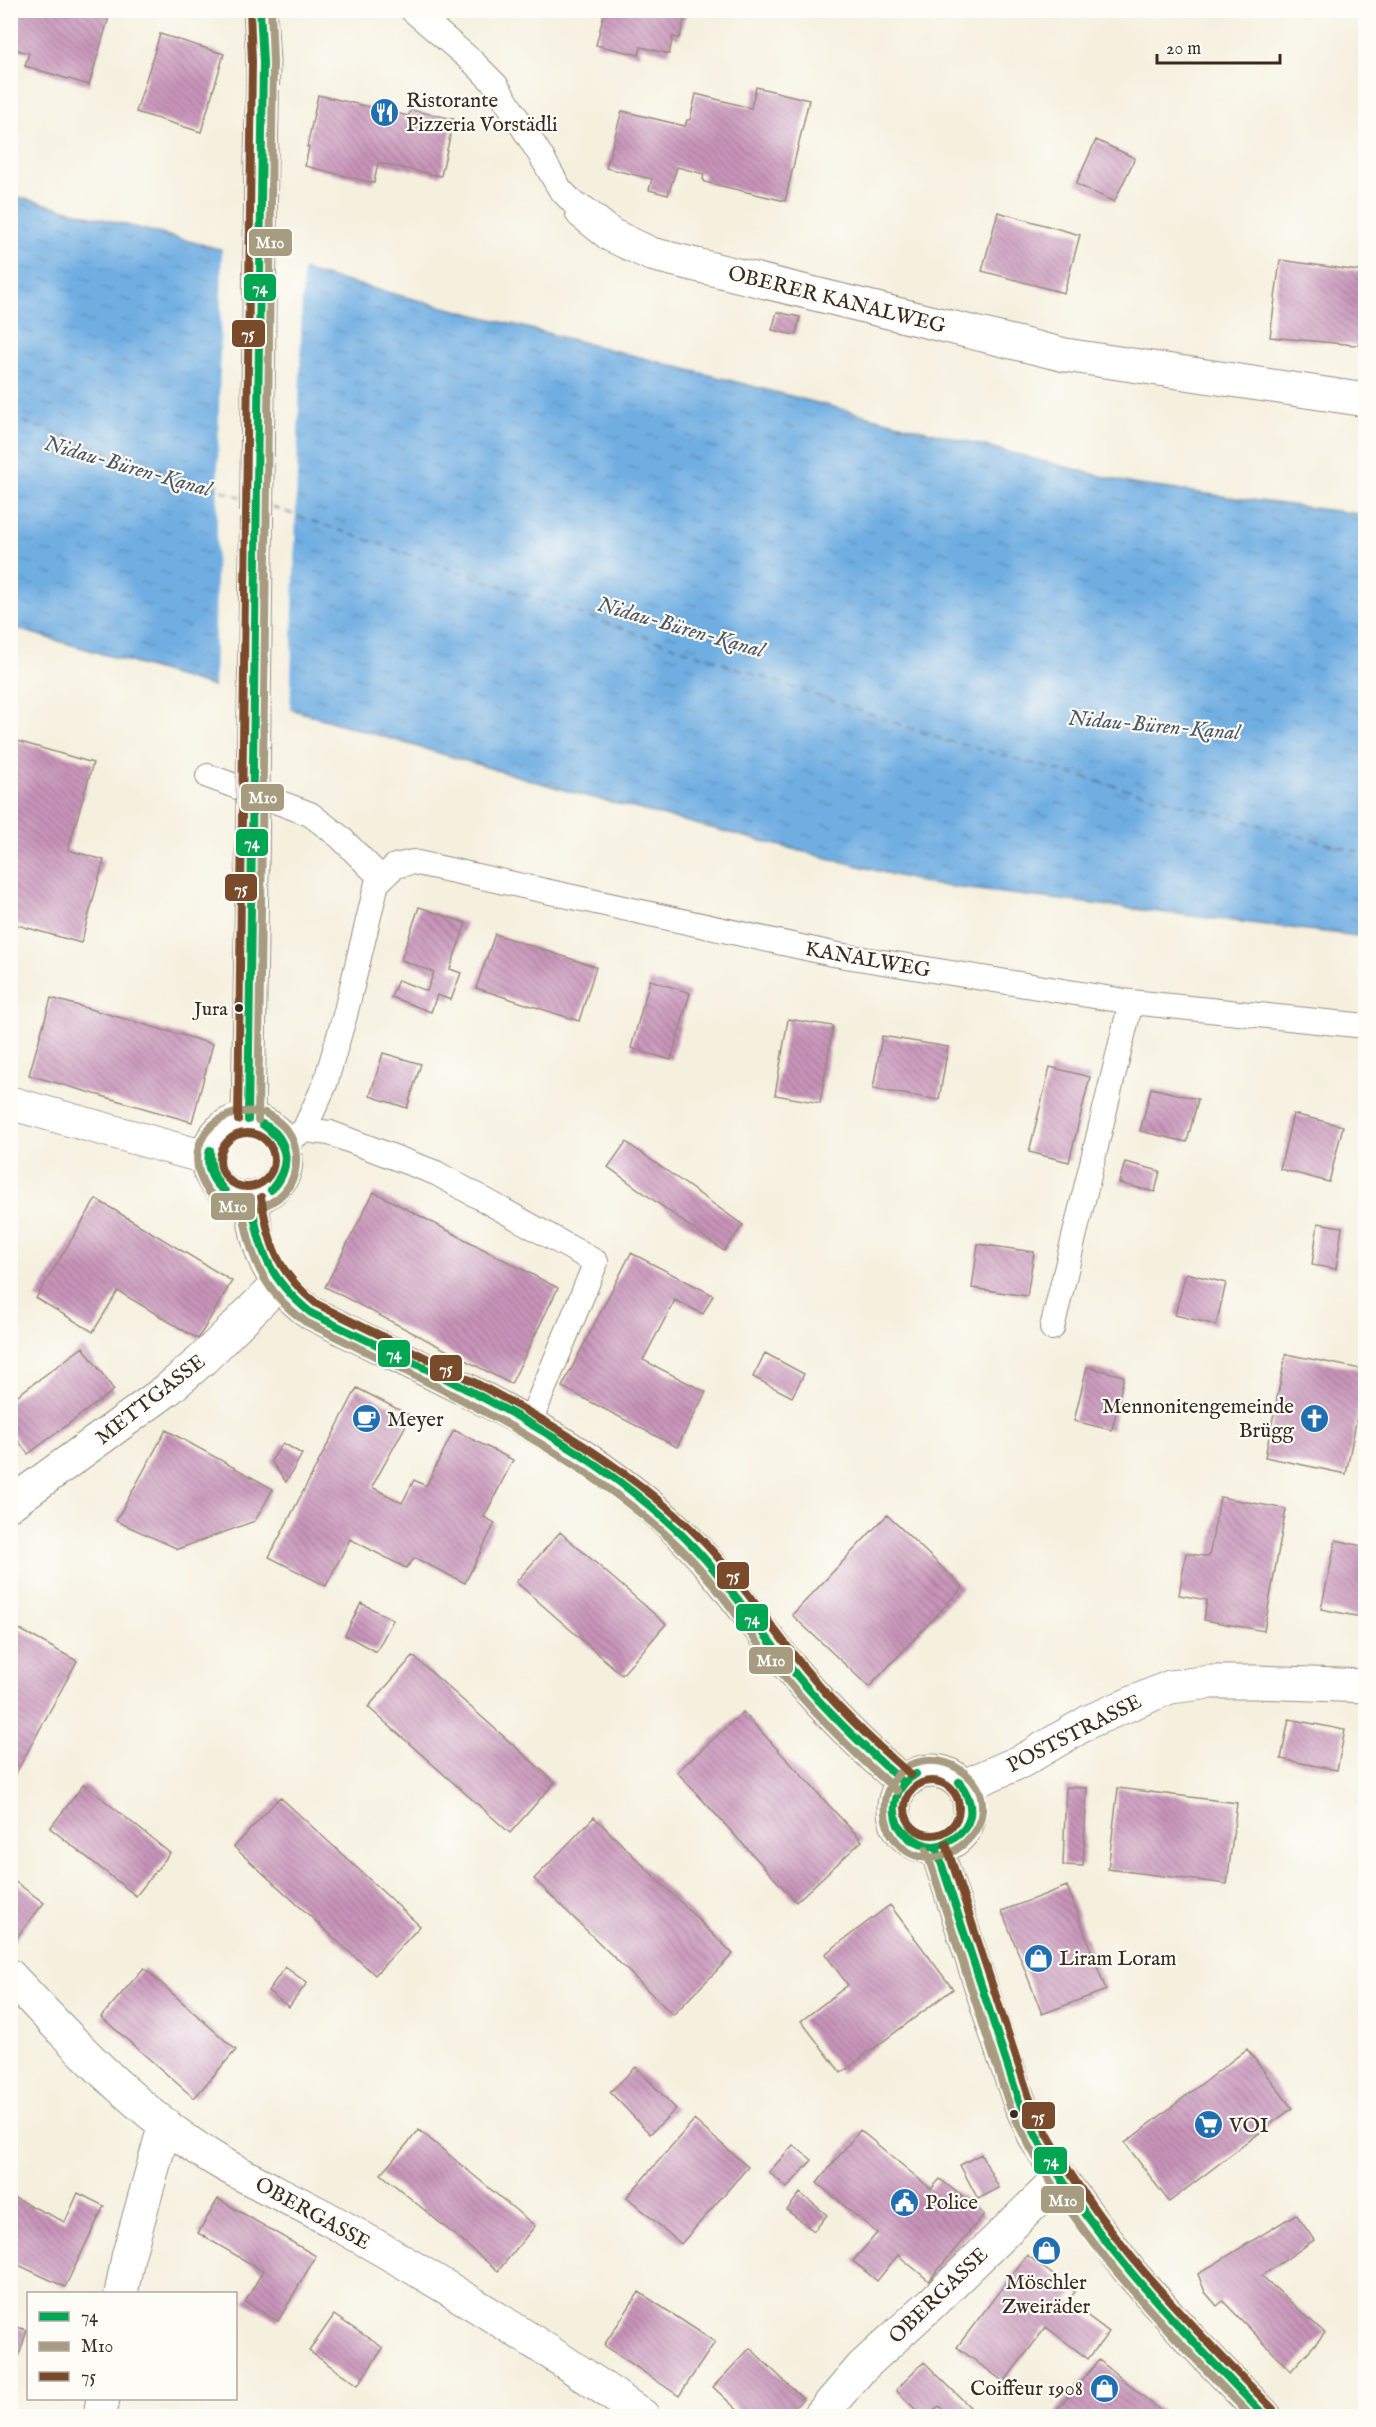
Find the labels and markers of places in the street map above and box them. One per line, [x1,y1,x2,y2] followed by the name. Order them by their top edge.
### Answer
[406,88,558,139] place label: Ristorante Pizzeria Vorstädli
[369,96,401,128] restaurant icon: Ristorante Pizzeria Vorstädli
[192,997,228,1022] place label: Jura
[233,1002,245,1014] marker: Jura
[1102,1394,1295,1445] place label: Mennonitengemeinde Brügg
[1299,1402,1331,1434] church icon: Mennonitengemeinde Brügg
[350,1403,382,1435] cafe icon: Meyer
[387,1407,444,1434] place label: Meyer
[1022,1942,1054,1974] shop icon: Liram Loram
[1059,1946,1177,1973] place label: Liram Loram
[1008,2108,1020,2120] unlabelled marker
[1192,2109,1224,2141] supermarket icon: VOI
[1228,2113,1269,2140] place label: VOI
[888,2186,920,2218] public building icon: Police
[925,2190,978,2217] place label: Police
[1030,2235,1062,2267] shop icon: Möschler Zweiräder
[1002,2270,1091,2321] place label: Möschler Zweiräder
[1088,2372,1120,2404] shop icon: Coiffeur 1908
[970,2376,1083,2403] place label: Coiffeur 1908

